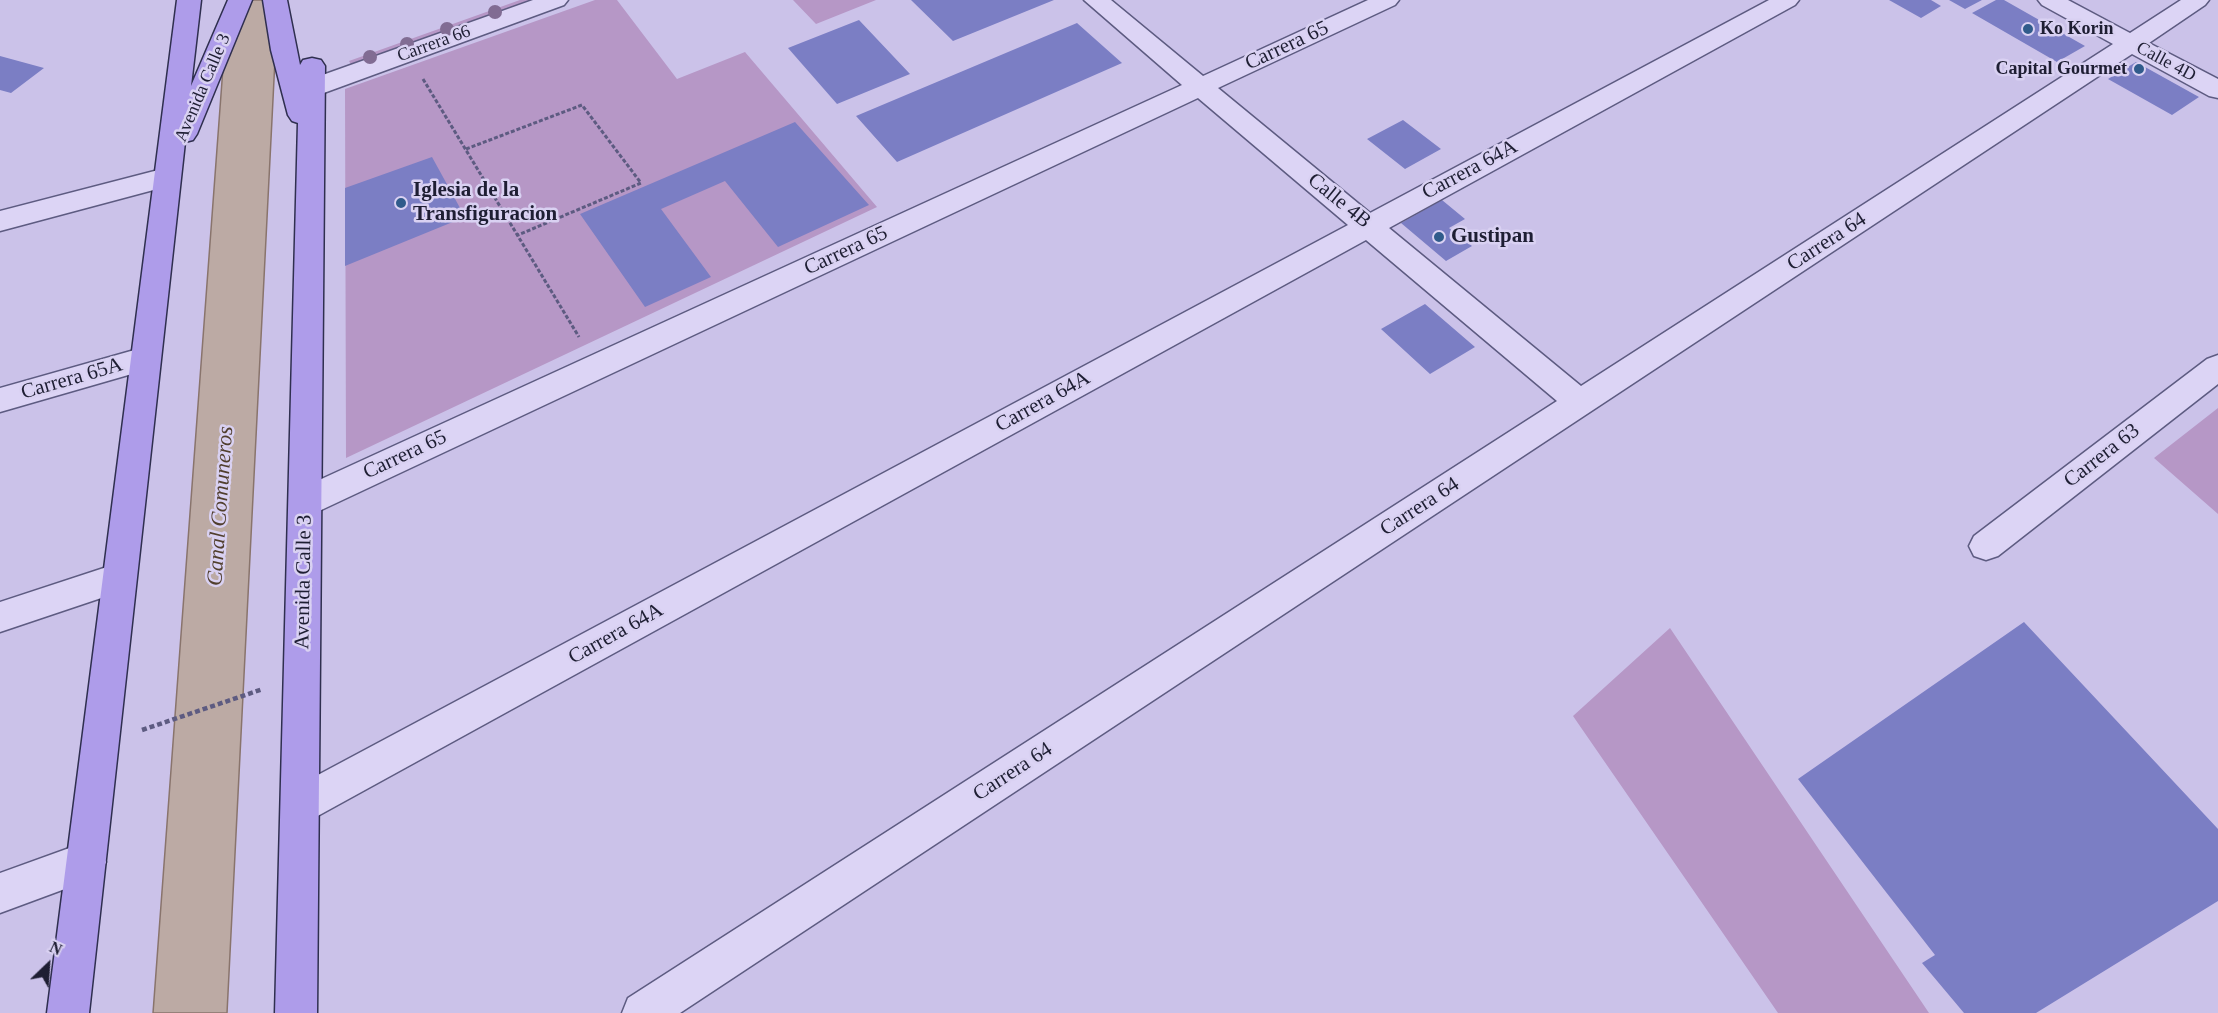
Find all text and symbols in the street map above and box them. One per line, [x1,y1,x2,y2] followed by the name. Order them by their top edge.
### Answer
[1241,16,1333,76] street label: Carrera 65
[2040,18,2114,40] place label: Ko Korin
[394,21,474,67] street label: Carrera 66
[2021,22,2035,36] marker: Ko Korin
[170,31,236,145] street label: Avenida Calle 3
[2132,37,2200,87] street label: Calle 4D
[1996,58,2127,80] place label: Capital Gourmet
[2132,62,2146,76] marker: Capital Gourmet
[1418,134,1522,206] street label: Carrera 64A
[1302,168,1376,234] street label: Calle 4B
[413,178,557,228] place label: Iglesia de la Transfiguracion
[394,196,408,210] marker: Iglesia de la Transfiguracion
[1783,207,1871,277] street label: Carrera 64
[800,221,892,281] street label: Carrera 65
[1451,224,1534,250] place label: Gustipan
[1432,230,1446,244] marker: Gustipan
[18,353,126,405] street label: Carrera 65A
[991,366,1095,438] street label: Carrera 64A
[2059,419,2145,493] street label: Carrera 63
[202,425,240,587] water label: Canal Comuneros
[359,425,451,485] street label: Carrera 65
[1376,472,1464,542] street label: Carrera 64
[290,514,318,650] street label: Avenida Calle 3
[564,598,668,670] street label: Carrera 64A
[969,737,1057,807] street label: Carrera 64
[18,935,78,995] north arrow
[47,938,65,958] text: N

